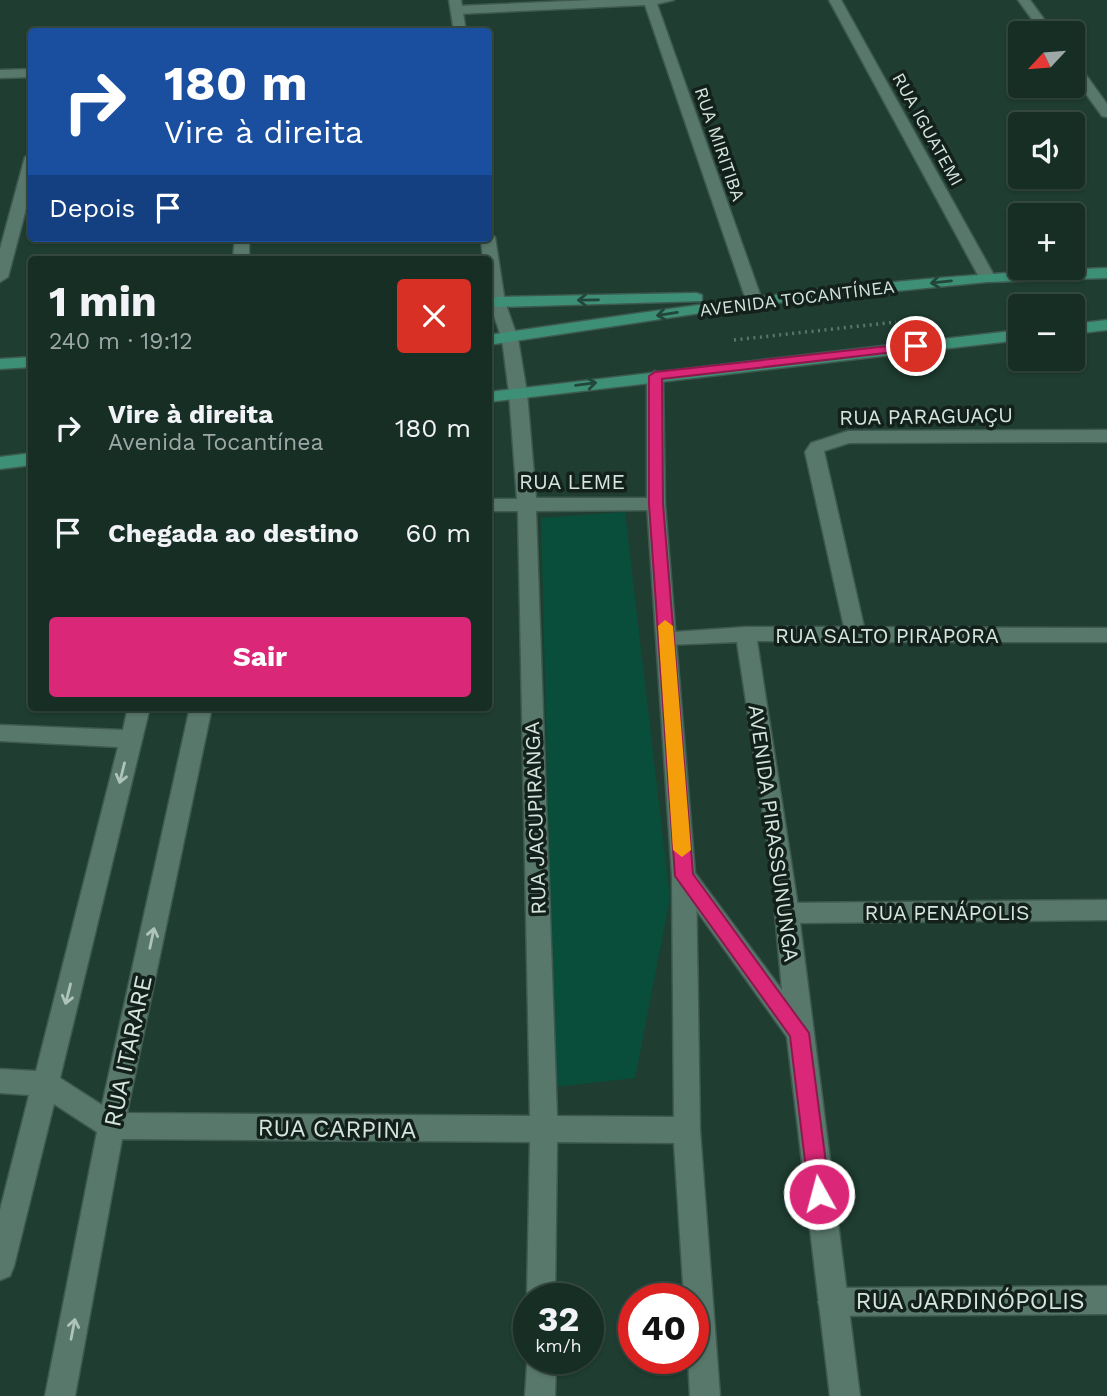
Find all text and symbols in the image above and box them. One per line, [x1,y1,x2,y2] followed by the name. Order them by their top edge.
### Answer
[1008,21,1085,98] north arrow
[1008,21,1085,371] map controls
[164,54,308,112] text: 180 m
[49,56,140,147] icon: right
[888,69,968,189] street label: RUA IGUATEMI
[691,84,749,204] street label: RUA MIRITIBA
[1008,112,1085,189] button: sound
[164,113,363,151] text: Vire à direita
[149,189,187,227] icon: arrive
[49,193,135,223] text: Depois
[1008,203,1085,280] button: +
[930,275,953,288] one-way arrow
[698,276,896,320] street label: AVENIDA TOCANTÍNEA
[49,277,157,326] text: 1 min
[397,279,471,353] button: close
[577,293,600,307] one-way arrow
[1008,294,1085,371] button: −
[656,308,678,321] one-way arrow
[886,316,946,376] pin
[897,327,935,365] icon: arrive
[49,328,193,355] text: 240 m · 19:12
[574,378,597,391] one-way arrow
[108,399,273,429] text: Vire à direita
[839,402,1013,430] street label: RUA PARAGUAÇU
[49,409,87,447] icon: right
[395,413,471,443] text: 180 m
[108,429,324,456] text: Avenida Tocantínea
[519,469,625,494] street label: RUA LEME
[49,514,87,552] icon: arrive
[108,518,359,548] text: Chegada ao destino
[405,518,471,548] text: 60 m
[49,617,471,697] button: Sair
[775,623,999,648] street label: RUA SALTO PIRAPORA
[744,703,804,963] street label: AVENIDA PIRASSUNUNGA
[519,721,551,915] street label: RUA JACUPIRANGA
[115,761,128,784] one-way arrow
[865,900,1029,925] street label: RUA PENÁPOLIS
[145,927,159,950] one-way arrow
[98,973,158,1129] street label: RUA ITARARE
[61,982,74,1005] one-way arrow
[257,1114,417,1144] street label: RUA CARPINA
[782,1157,856,1231] position arrow
[618,1283,709,1374] speed limit sign: 40
[855,1287,1085,1315] street label: RUA JARDINÓPOLIS
[538,1298,579,1340] text: 32
[66,1318,80,1341] one-way arrow
[535,1335,582,1356] text: km/h

